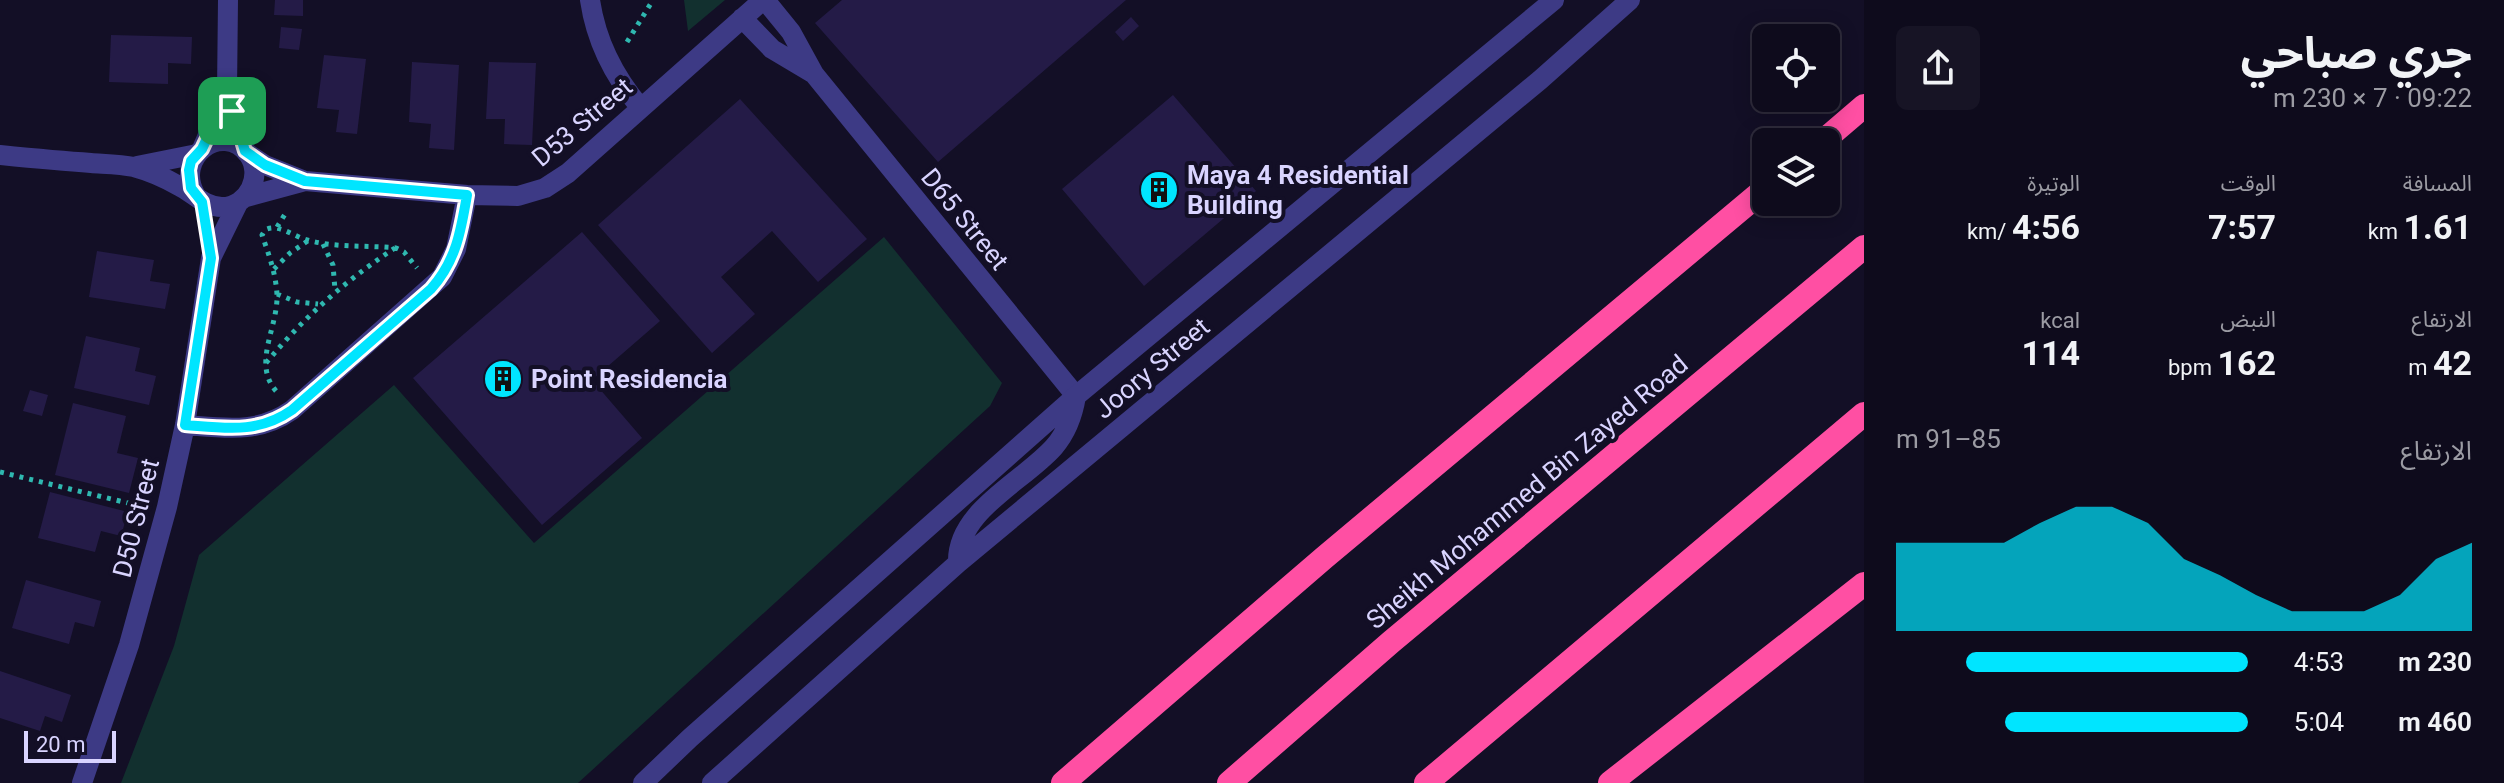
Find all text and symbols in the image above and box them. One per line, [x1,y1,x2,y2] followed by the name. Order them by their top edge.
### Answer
[1752,24,1840,216] map controls
[1752,24,1840,112] button: locate
[1896,26,1980,110] button: share
[2241,27,2472,79] text: جري صباحي
[526,72,638,172] street label: D53 Street
[198,77,266,145] pin
[2273,83,2472,113] text: 09:22 · 7 × 230 m
[210,89,254,133] icon: arrive
[1752,128,1840,216] button: layers
[1187,160,1409,220] place label: Maya 4 Residential Building
[915,162,1015,276] street label: D65 Street
[1138,169,1180,211] building icon: Maya 4 Residential Building
[2027,171,2080,196] text: الوتيرة
[2221,171,2276,196] text: الوقت
[2403,171,2472,196] text: المسافة
[2012,207,2080,247] text: 4:56
[2208,207,2276,247] text: 7:57
[2404,207,2472,247] text: 1.61
[1967,219,2012,244] text: /km
[2368,219,2404,244] text: km
[2220,307,2276,332] text: النبض
[2412,307,2472,332] text: الارتفاع
[2040,308,2080,333] text: kcal
[1089,311,1215,425] street label: Joory Street
[2021,333,2080,373] text: 114
[2217,343,2276,383] text: 162
[2433,343,2472,383] text: 42
[1360,349,1694,635] street label: Sheikh Mohammed Bin Zayed Road
[2168,355,2217,380] text: bpm
[2408,355,2433,380] text: m
[482,358,524,400] building icon: Point Residencia
[531,364,728,394] place label: Point Residencia
[1896,424,2001,454] text: 85–91 m
[2401,436,2472,466] text: الارتفاع
[107,456,165,580] street label: D50 Street
[2294,647,2344,677] text: 4:53
[2398,647,2472,677] text: 230 m
[2294,707,2344,737] text: 5:04
[2398,707,2472,737] text: 460 m
[24,727,116,763] scale bar
[36,732,85,757] text: 20 m

